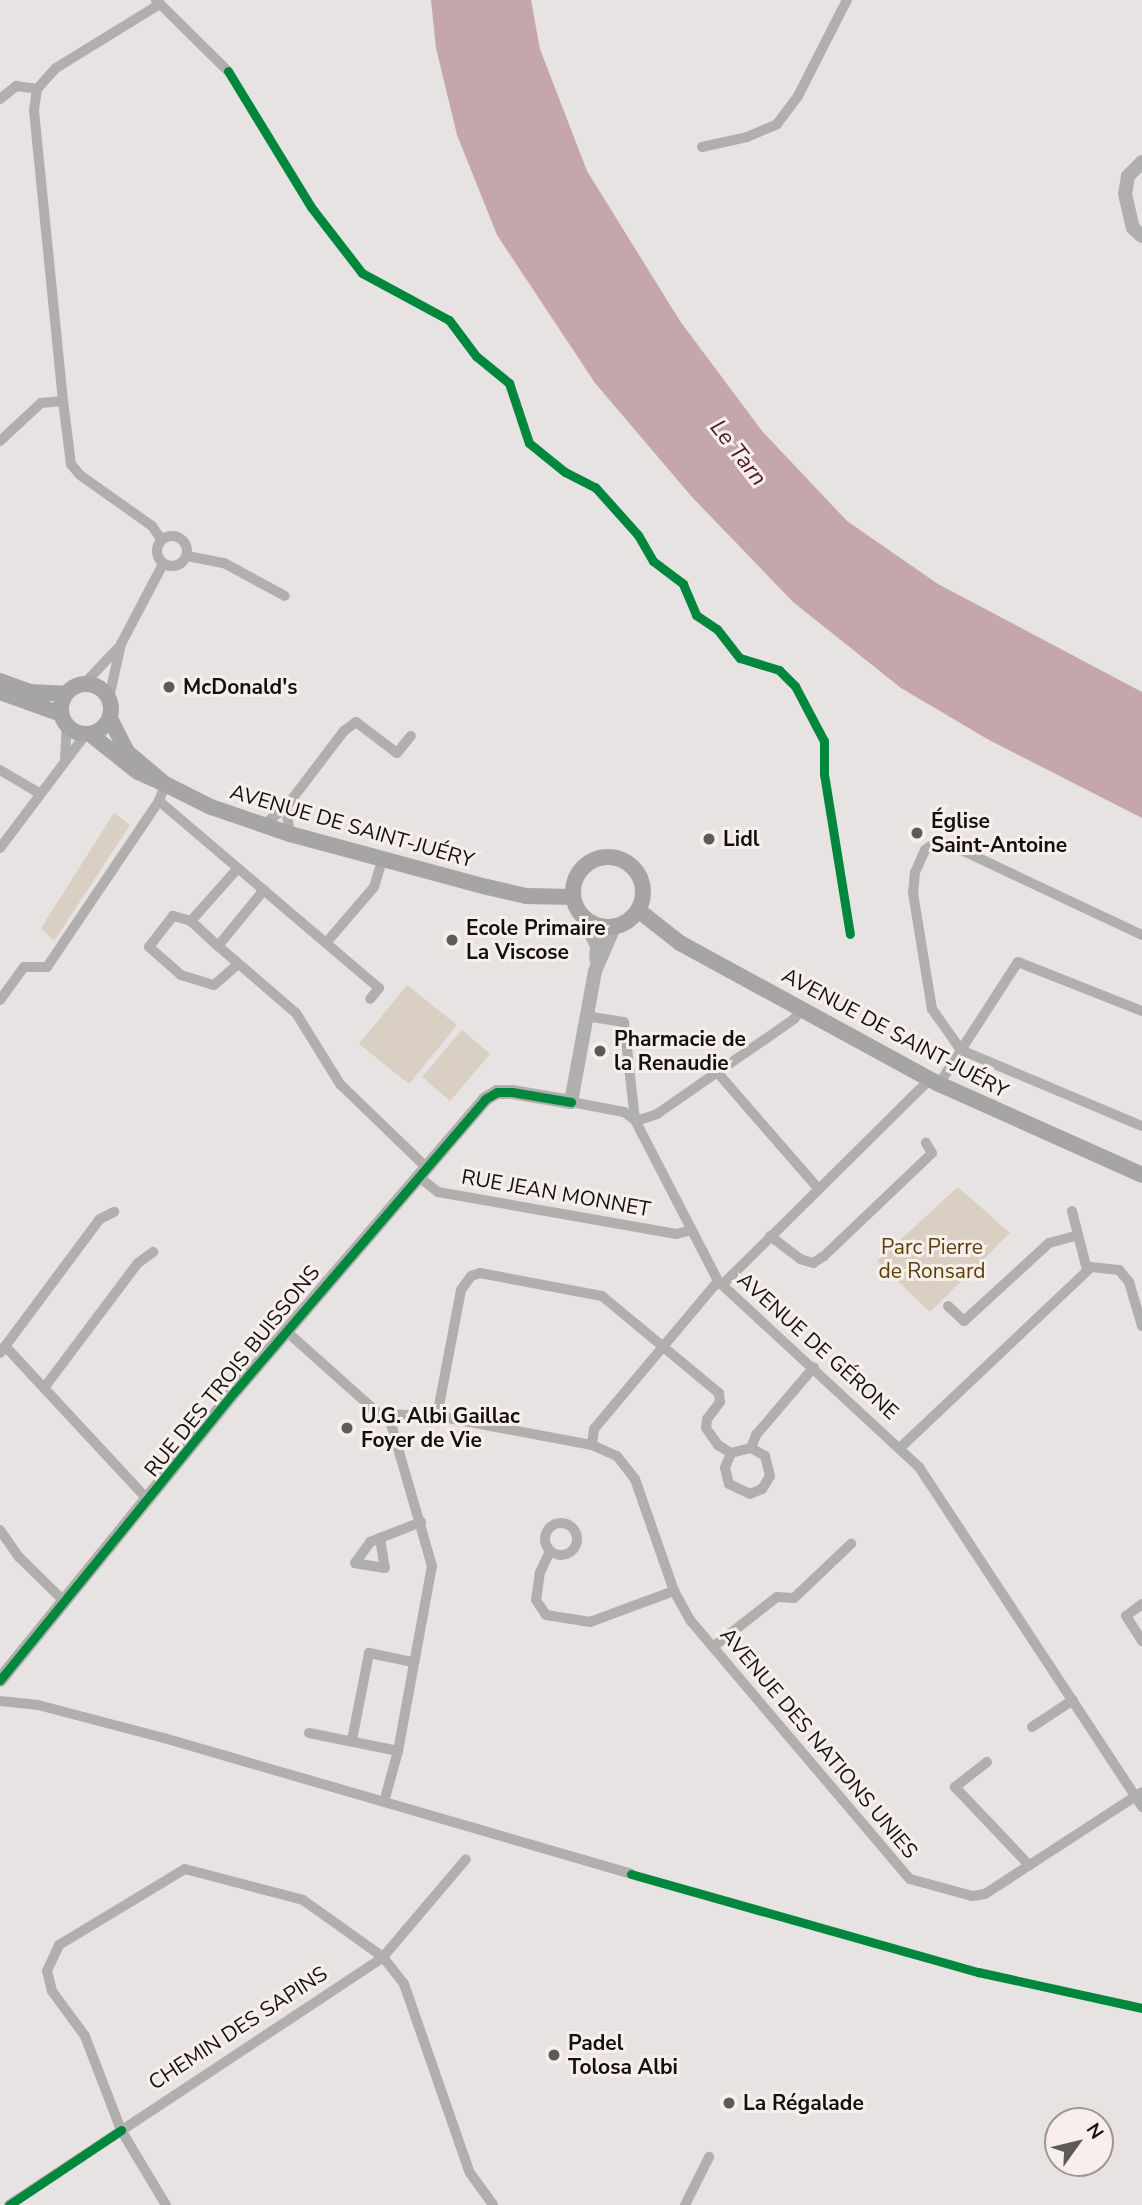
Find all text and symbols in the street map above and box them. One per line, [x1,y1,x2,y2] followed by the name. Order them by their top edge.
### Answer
[704,415,772,491] water label: Le Tarn
[183,674,298,700] place label: McDonald's
[161,679,177,695] marker: McDonald's
[227,779,477,873] street label: AVENUE DE SAINT-JUÉRY
[931,808,1067,858] place label: Église Saint-Antoine
[909,825,925,841] marker: Église Saint-Antoine
[723,826,759,852] place label: Lidl
[701,831,717,847] marker: Lidl
[466,915,606,965] place label: Ecole Primaire La Viscose
[444,932,460,948] marker: Ecole Primaire La Viscose
[778,963,1012,1103] street label: AVENUE DE SAINT-JUÉRY
[614,1026,746,1076] place label: Pharmacie de la Renaudie
[592,1043,608,1059] marker: Pharmacie de la Renaudie
[459,1164,653,1222] street label: RUE JEAN MONNET
[878,1234,986,1284] park label: Parc Pierre de Ronsard
[139,1260,325,1482] street label: RUE DES TROIS BUISSONS
[732,1267,904,1425] street label: AVENUE DE GÉRONE
[361,1403,520,1453] place label: U.G. Albi Gaillac Foyer de Vie
[339,1420,355,1436] marker: U.G. Albi Gaillac Foyer de Vie
[715,1622,923,1864] street label: AVENUE DES NATIONS UNIES
[144,1961,332,2095] street label: CHEMIN DES SAPINS
[568,2030,678,2080] place label: Padel Tolosa Albi
[546,2047,562,2063] marker: Padel Tolosa Albi
[743,2090,864,2116] place label: La Régalade
[721,2095,737,2111] marker: La Régalade
[1044,2107,1114,2177] north arrow
[1080,2118,1110,2145] text: N

